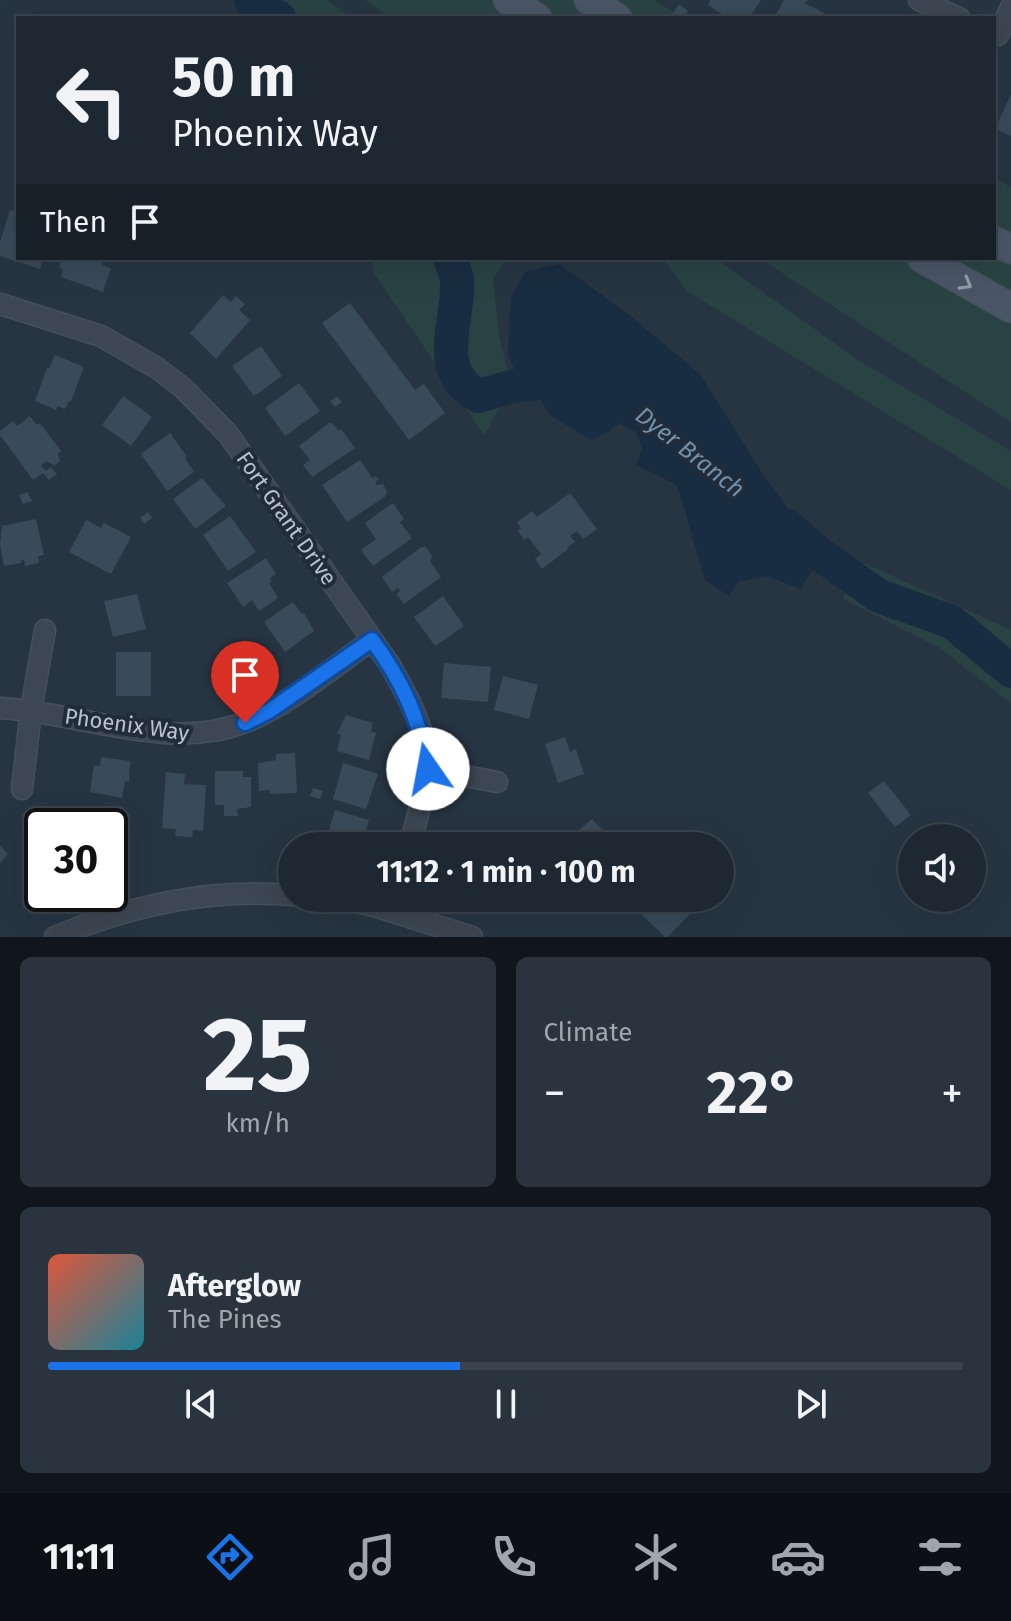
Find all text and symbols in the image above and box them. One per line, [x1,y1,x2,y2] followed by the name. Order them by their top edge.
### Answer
[172,44,295,111] text: 50 m
[40,48,144,152] icon: left
[172,112,378,156] text: Phoenix Way
[123,200,167,244] icon: arrive
[40,204,107,240] text: Then
[957,274,972,290] one-way arrow
[630,401,750,503] water label: Dyer Branch
[231,446,343,590] street label: Fort Grant Drive
[211,641,279,723] pin
[223,653,267,697] icon: arrive
[63,702,191,747] street label: Phoenix Way
[386,727,470,811] position arrow
[24,808,128,912] speed limit sign: 30
[898,824,986,912] map controls
[898,824,986,912] button: sound
[376,854,636,890] text: 11:12 · 1 min · 100 m
[203,993,313,1118] text: 25
[544,1017,632,1048] text: Climate
[707,1057,800,1129] text: 22°
[544,1067,566,1120] text: −
[941,1067,963,1120] text: +
[226,1108,290,1139] text: km/h
[168,1268,301,1304] text: Afterglow
[168,1304,282,1335] text: The Pines
[179,1382,223,1426] icon: previous
[484,1382,528,1426] icon: pause
[789,1382,833,1426] icon: next
[202,1529,258,1585] icon: directions
[344,1529,400,1585] icon: music
[486,1529,542,1585] icon: phone
[628,1529,684,1585] icon: climate
[770,1529,826,1585] icon: car
[912,1529,968,1585] icon: filters
[43,1535,116,1579] text: 11:11

